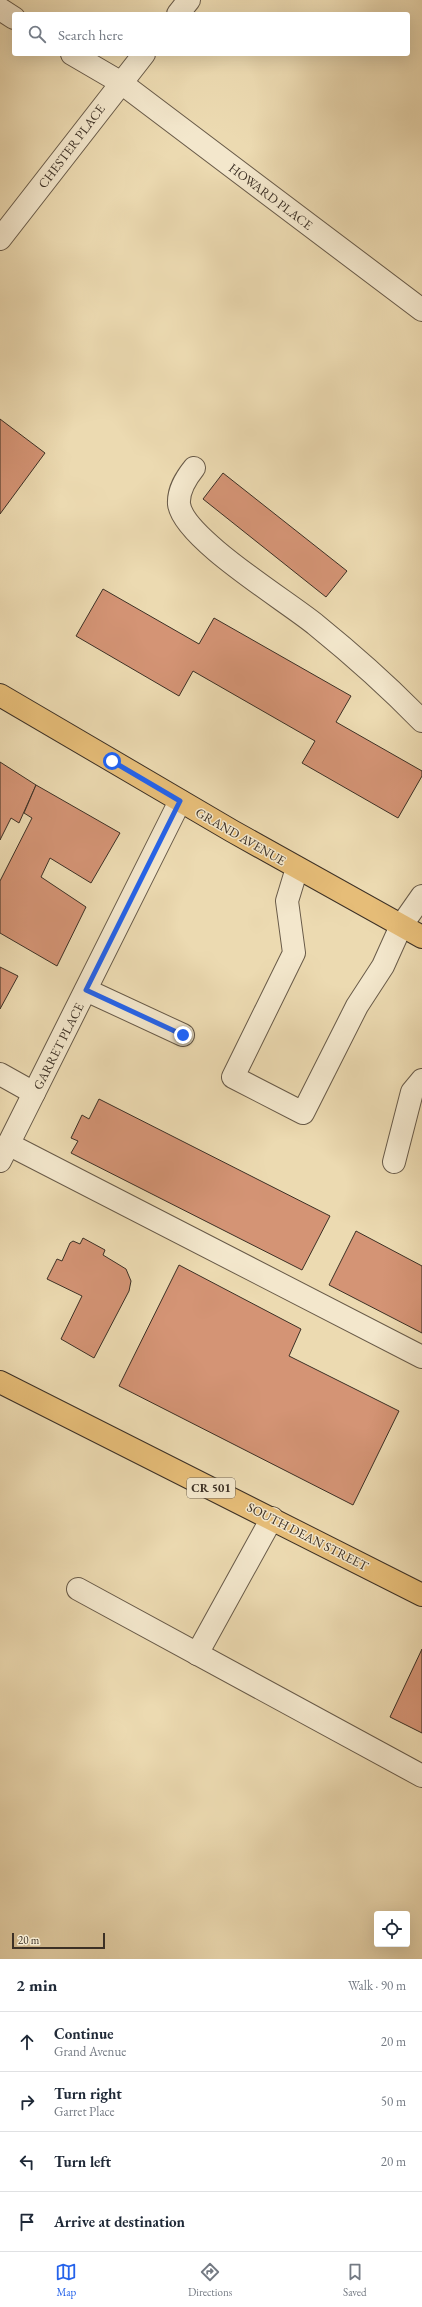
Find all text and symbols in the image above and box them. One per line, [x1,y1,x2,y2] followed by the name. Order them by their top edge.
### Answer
[12,12,410,56] search box
[26,23,48,45] icon: search
[58,25,123,44] text: Search here
[34,101,109,192] street label: CHESTER PLACE
[225,159,316,234] street label: HOWARD PLACE
[103,752,121,770] route start
[193,804,289,869] street label: GRAND AVENUE
[29,1000,88,1093] street label: GARRET PLACE
[174,1026,192,1044] route end
[187,1478,235,1498] road number: CR 501
[244,1498,372,1575] street label: SOUTH DEAN STREET
[374,1911,410,1947] map controls
[374,1911,410,1947] button: locate
[12,1931,105,1950] scale bar
[18,1933,39,1947] text: 20 m
[16,1974,57,1996] text: 2 min
[348,1977,406,1994] text: Walk · 90 m
[54,2024,114,2043] text: Continue
[16,2031,38,2053] icon: ahead
[381,2033,406,2050] text: 20 m
[54,2043,126,2060] text: Grand Avenue
[54,2084,122,2103] text: Turn right
[16,2091,38,2113] icon: right
[381,2093,406,2110] text: 50 m
[54,2103,115,2120] text: Garret Place
[16,2151,38,2173] icon: left
[54,2152,111,2171] text: Turn left
[381,2153,406,2170] text: 20 m
[16,2211,38,2233] icon: arrive
[54,2212,185,2231] text: Arrive at destination
[55,2261,77,2299] tab: Map
[188,2261,232,2299] tab: Directions
[343,2261,367,2299] tab: Saved

